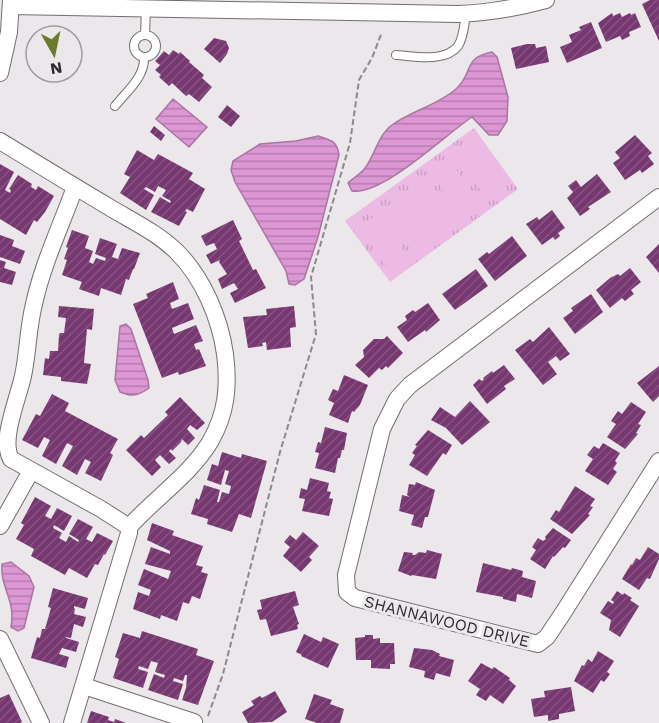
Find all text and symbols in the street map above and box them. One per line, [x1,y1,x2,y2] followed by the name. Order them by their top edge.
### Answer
[24,24,84,84] north arrow
[49,58,64,79] text: N
[362,592,531,651] street label: SHANNAWOOD DRIVE

